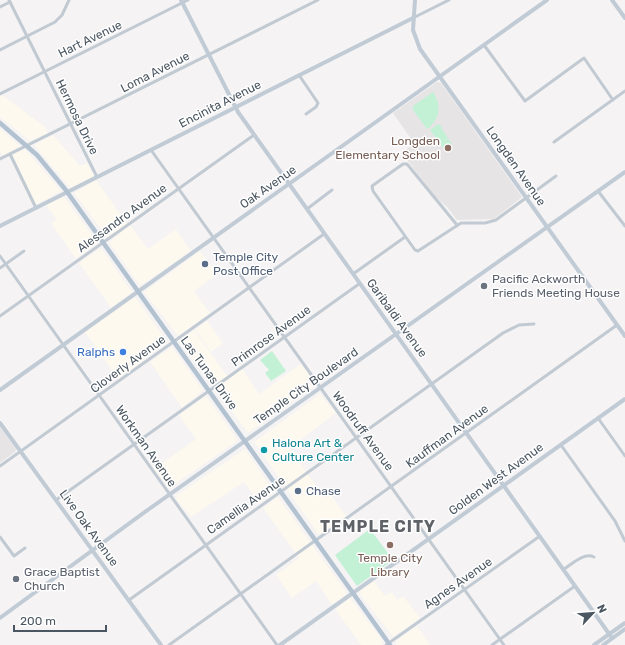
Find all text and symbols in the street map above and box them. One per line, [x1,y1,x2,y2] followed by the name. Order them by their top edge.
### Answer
[56,17,124,60] street label: Hart Avenue
[118,49,192,95] street label: Loma Avenue
[53,77,101,157] street label: Hermosa Drive
[177,77,264,131] street label: Encinita Avenue
[483,124,549,209] street label: Longden Avenue
[335,134,440,162] place label: Longden Elementary School
[443,143,453,153] marker: Longden Elementary School
[237,162,299,212] street label: Oak Avenue
[75,181,170,255] street label: Alessandro Avenue
[213,250,279,278] place label: Temple City Post Office
[200,259,210,269] marker: Temple City Post Office
[492,272,620,300] place label: Pacific Ackworth Friends Meeting House
[364,276,430,360] street label: Garibaldi Avenue
[479,281,489,291] marker: Pacific Ackworth Friends Meeting House
[229,302,314,369] street label: Primrose Avenue
[88,332,168,396] street label: Cloverly Avenue
[178,334,240,413] street label: Las Tunas Drive
[77,345,115,359] place label: Ralphs
[251,345,361,427] street label: Temple City Boulevard
[118,347,128,357] marker: Ralphs
[329,389,397,474] street label: Woodruff Avenue
[403,401,491,471] street label: Kauffman Avenue
[113,403,179,490] street label: Workman Avenue
[272,436,354,464] place label: Halona Art & Culture Center
[446,440,546,518] street label: Golden West Avenue
[259,445,269,455] marker: Halona Art & Culture Center
[204,473,288,537] street label: Camellia Avenue
[306,484,341,498] place label: Chase
[293,486,303,496] marker: Chase
[57,487,122,569] street label: Live Oak Avenue
[320,517,436,536] district label: TEMPLE CITY
[385,540,395,550] marker: Temple City Library
[357,551,423,579] place label: Temple City Library
[421,554,495,612] street label: Agnes Avenue
[24,565,100,593] place label: Grace Baptist Church
[11,574,21,584] marker: Grace Baptist Church
[573,593,613,633] north arrow
[594,602,609,615] text: N
[14,607,106,633] scale bar
[20,614,56,628] text: 200 m

